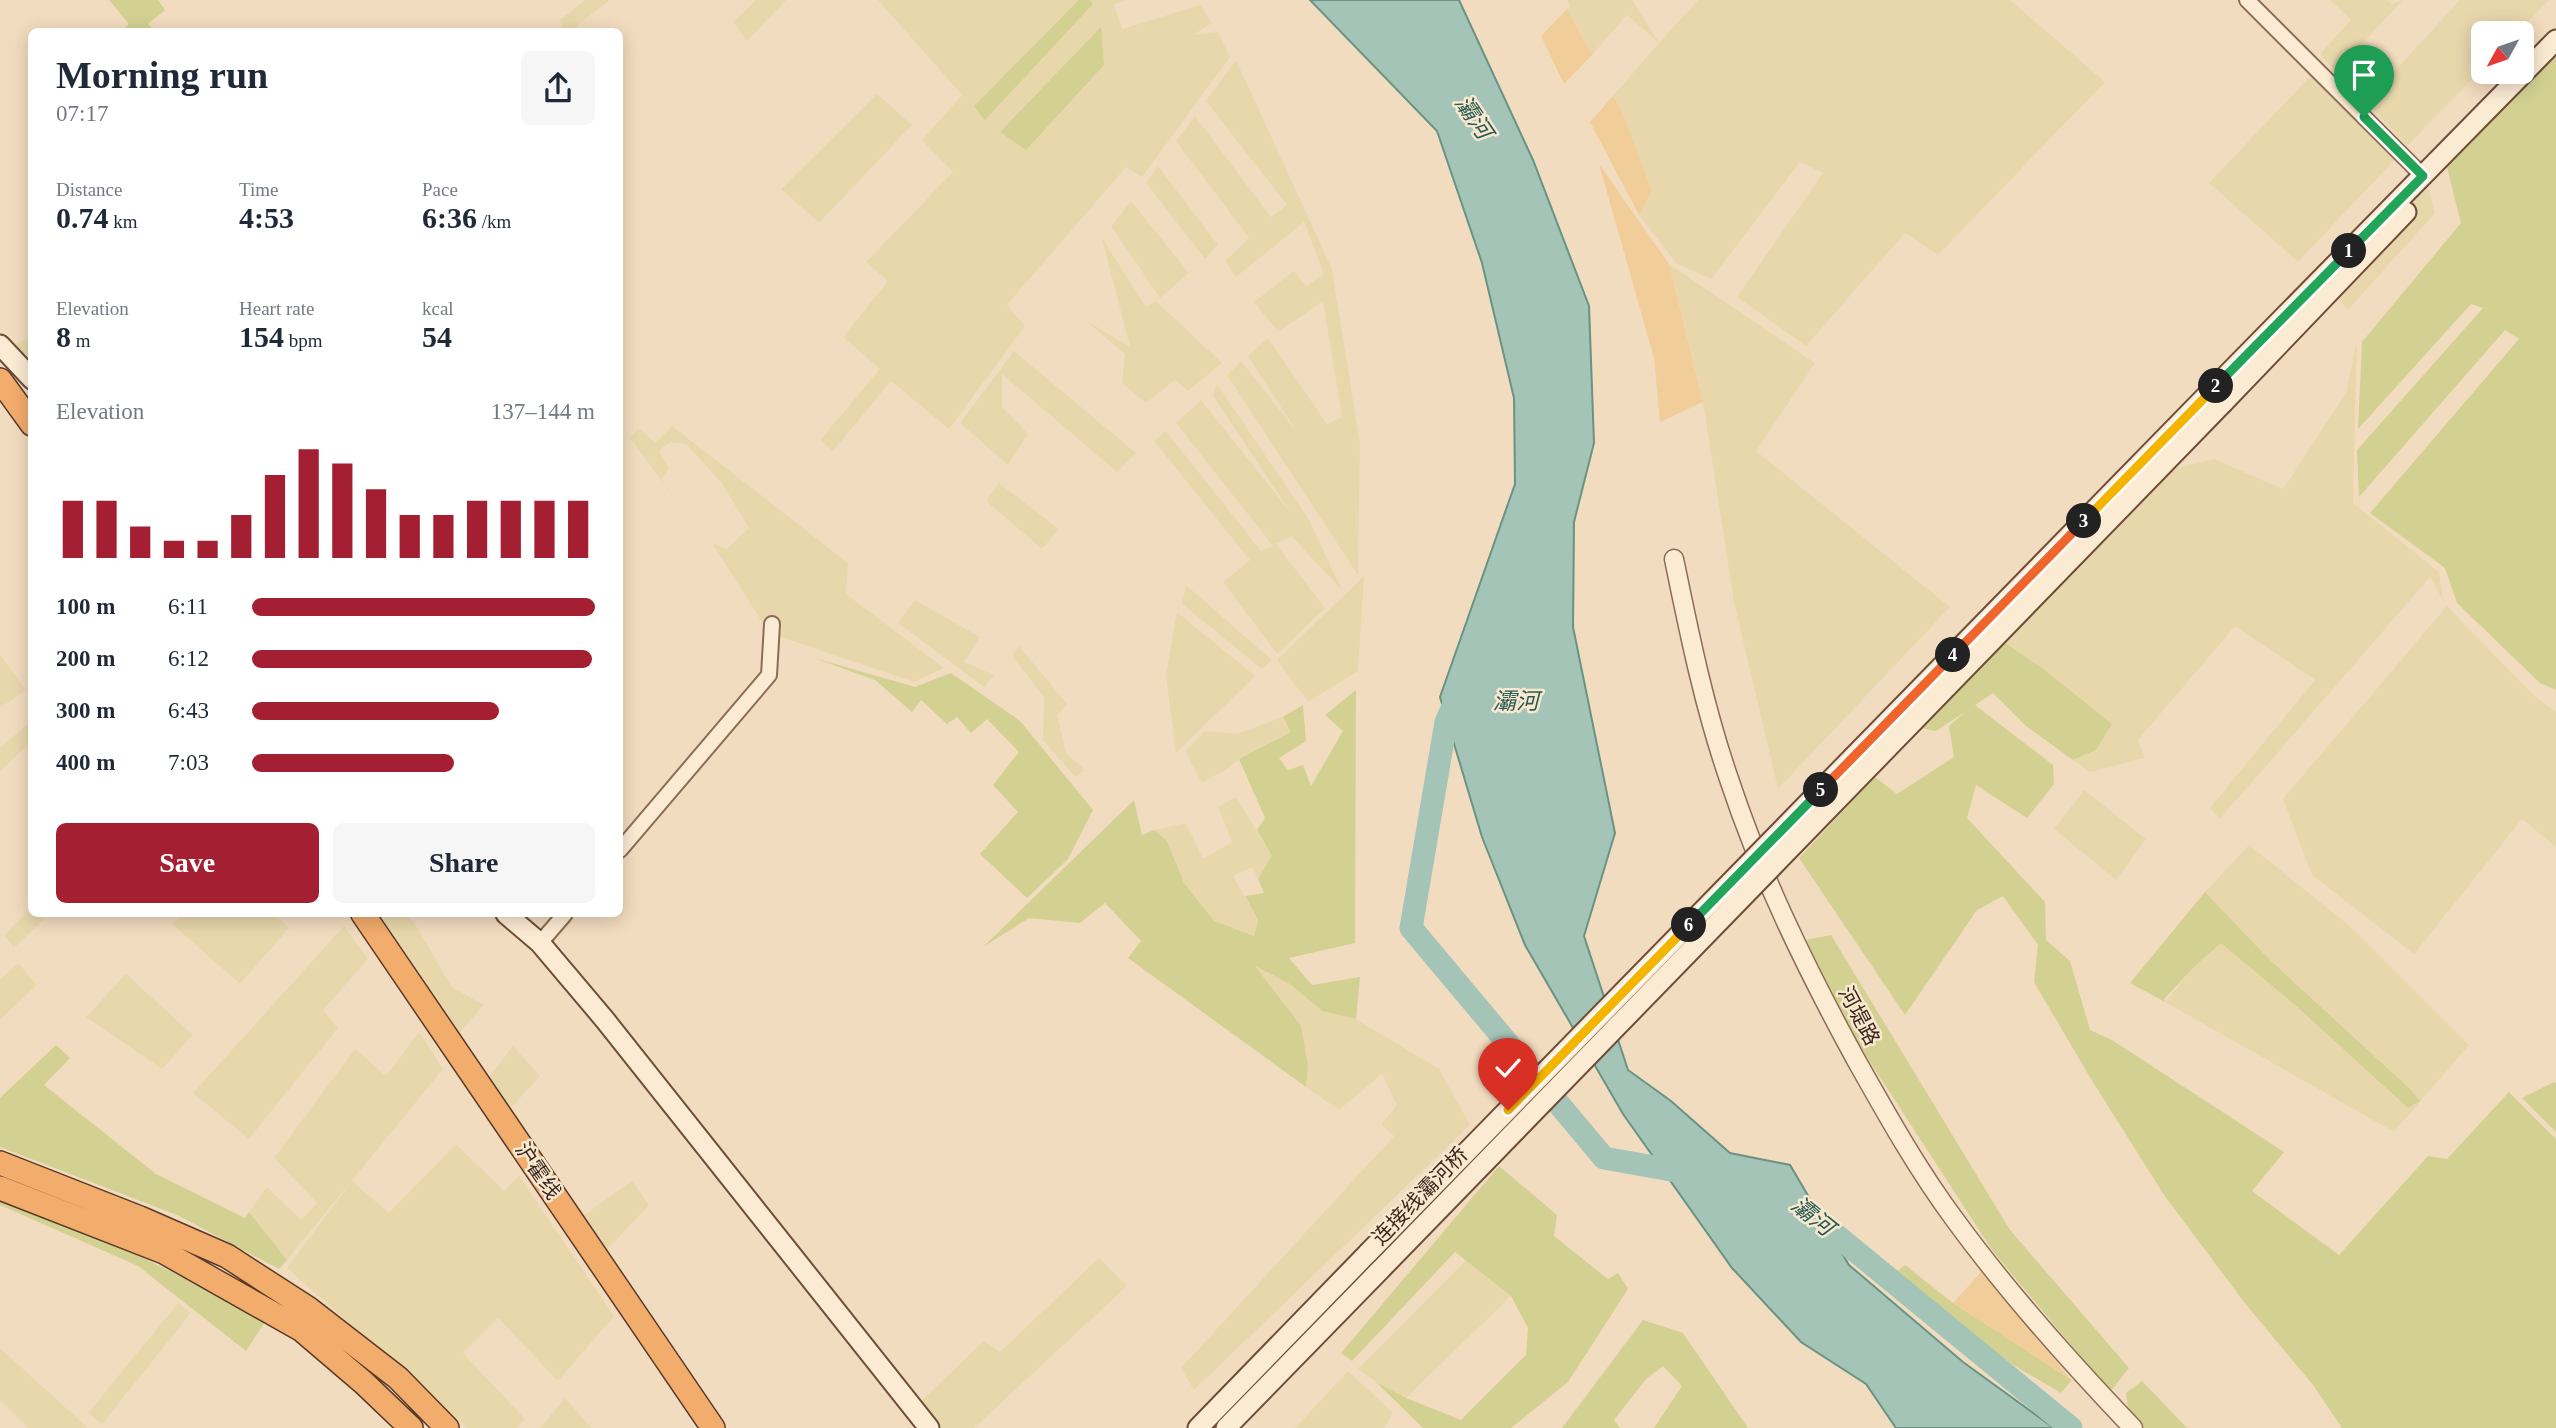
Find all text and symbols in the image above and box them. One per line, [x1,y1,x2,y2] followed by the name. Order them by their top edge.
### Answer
[2471,21,2534,84] north arrow
[2471,21,2534,84] map controls
[2334,45,2394,117] pin
[521,51,595,125] button: share
[56,54,268,96] text: Morning run
[2345,56,2383,94] icon: arrive
[1450,91,1499,147] water label: 灞河
[56,101,108,126] text: 07:17
[56,179,122,200] text: Distance
[239,179,278,200] text: Time
[422,179,458,200] text: Pace
[56,201,109,234] text: 0.74
[239,201,294,234] text: 4:53
[422,201,477,234] text: 6:36
[109,211,138,232] text: km
[477,211,511,232] text: /km
[2332,233,2366,268] pin: 1
[2344,240,2353,261] text: 1
[56,298,129,319] text: Elevation
[239,298,314,319] text: Heart rate
[422,298,454,319] text: kcal
[56,320,71,353] text: 8
[239,320,284,353] text: 154
[422,320,452,353] text: 54
[71,330,91,351] text: m
[284,330,323,351] text: bpm
[2198,368,2234,404] pin: 2
[2211,375,2220,396] text: 2
[56,399,144,424] text: Elevation
[491,399,595,424] text: 137–144 m
[2066,504,2102,538] pin: 3
[2079,510,2088,531] text: 3
[56,594,115,619] text: 100 m
[168,594,208,619] text: 6:11
[1936,638,1970,672] pin: 4
[1948,644,1957,665] text: 4
[56,646,115,671] text: 200 m
[168,646,209,671] text: 6:12
[1493,689,1543,714] water label: 灞河
[56,698,115,723] text: 300 m
[168,698,209,723] text: 6:43
[56,750,115,775] text: 400 m
[168,750,209,775] text: 7:03
[1804,772,1839,808] pin: 5
[1816,779,1825,800] text: 5
[56,823,319,903] button: Save
[333,823,595,903] button: Share
[1672,908,1706,942] pin: 6
[1684,914,1693,935] text: 6
[1834,983,1884,1049] street label: 河堤路
[1478,1038,1538,1110] pin
[1489,1049,1527,1087] icon: check
[510,1138,566,1204] street label: 沪霍线
[1368,1142,1472,1250] street label: 连接线灞河桥
[1787,1192,1842,1243] water label: 灞河

